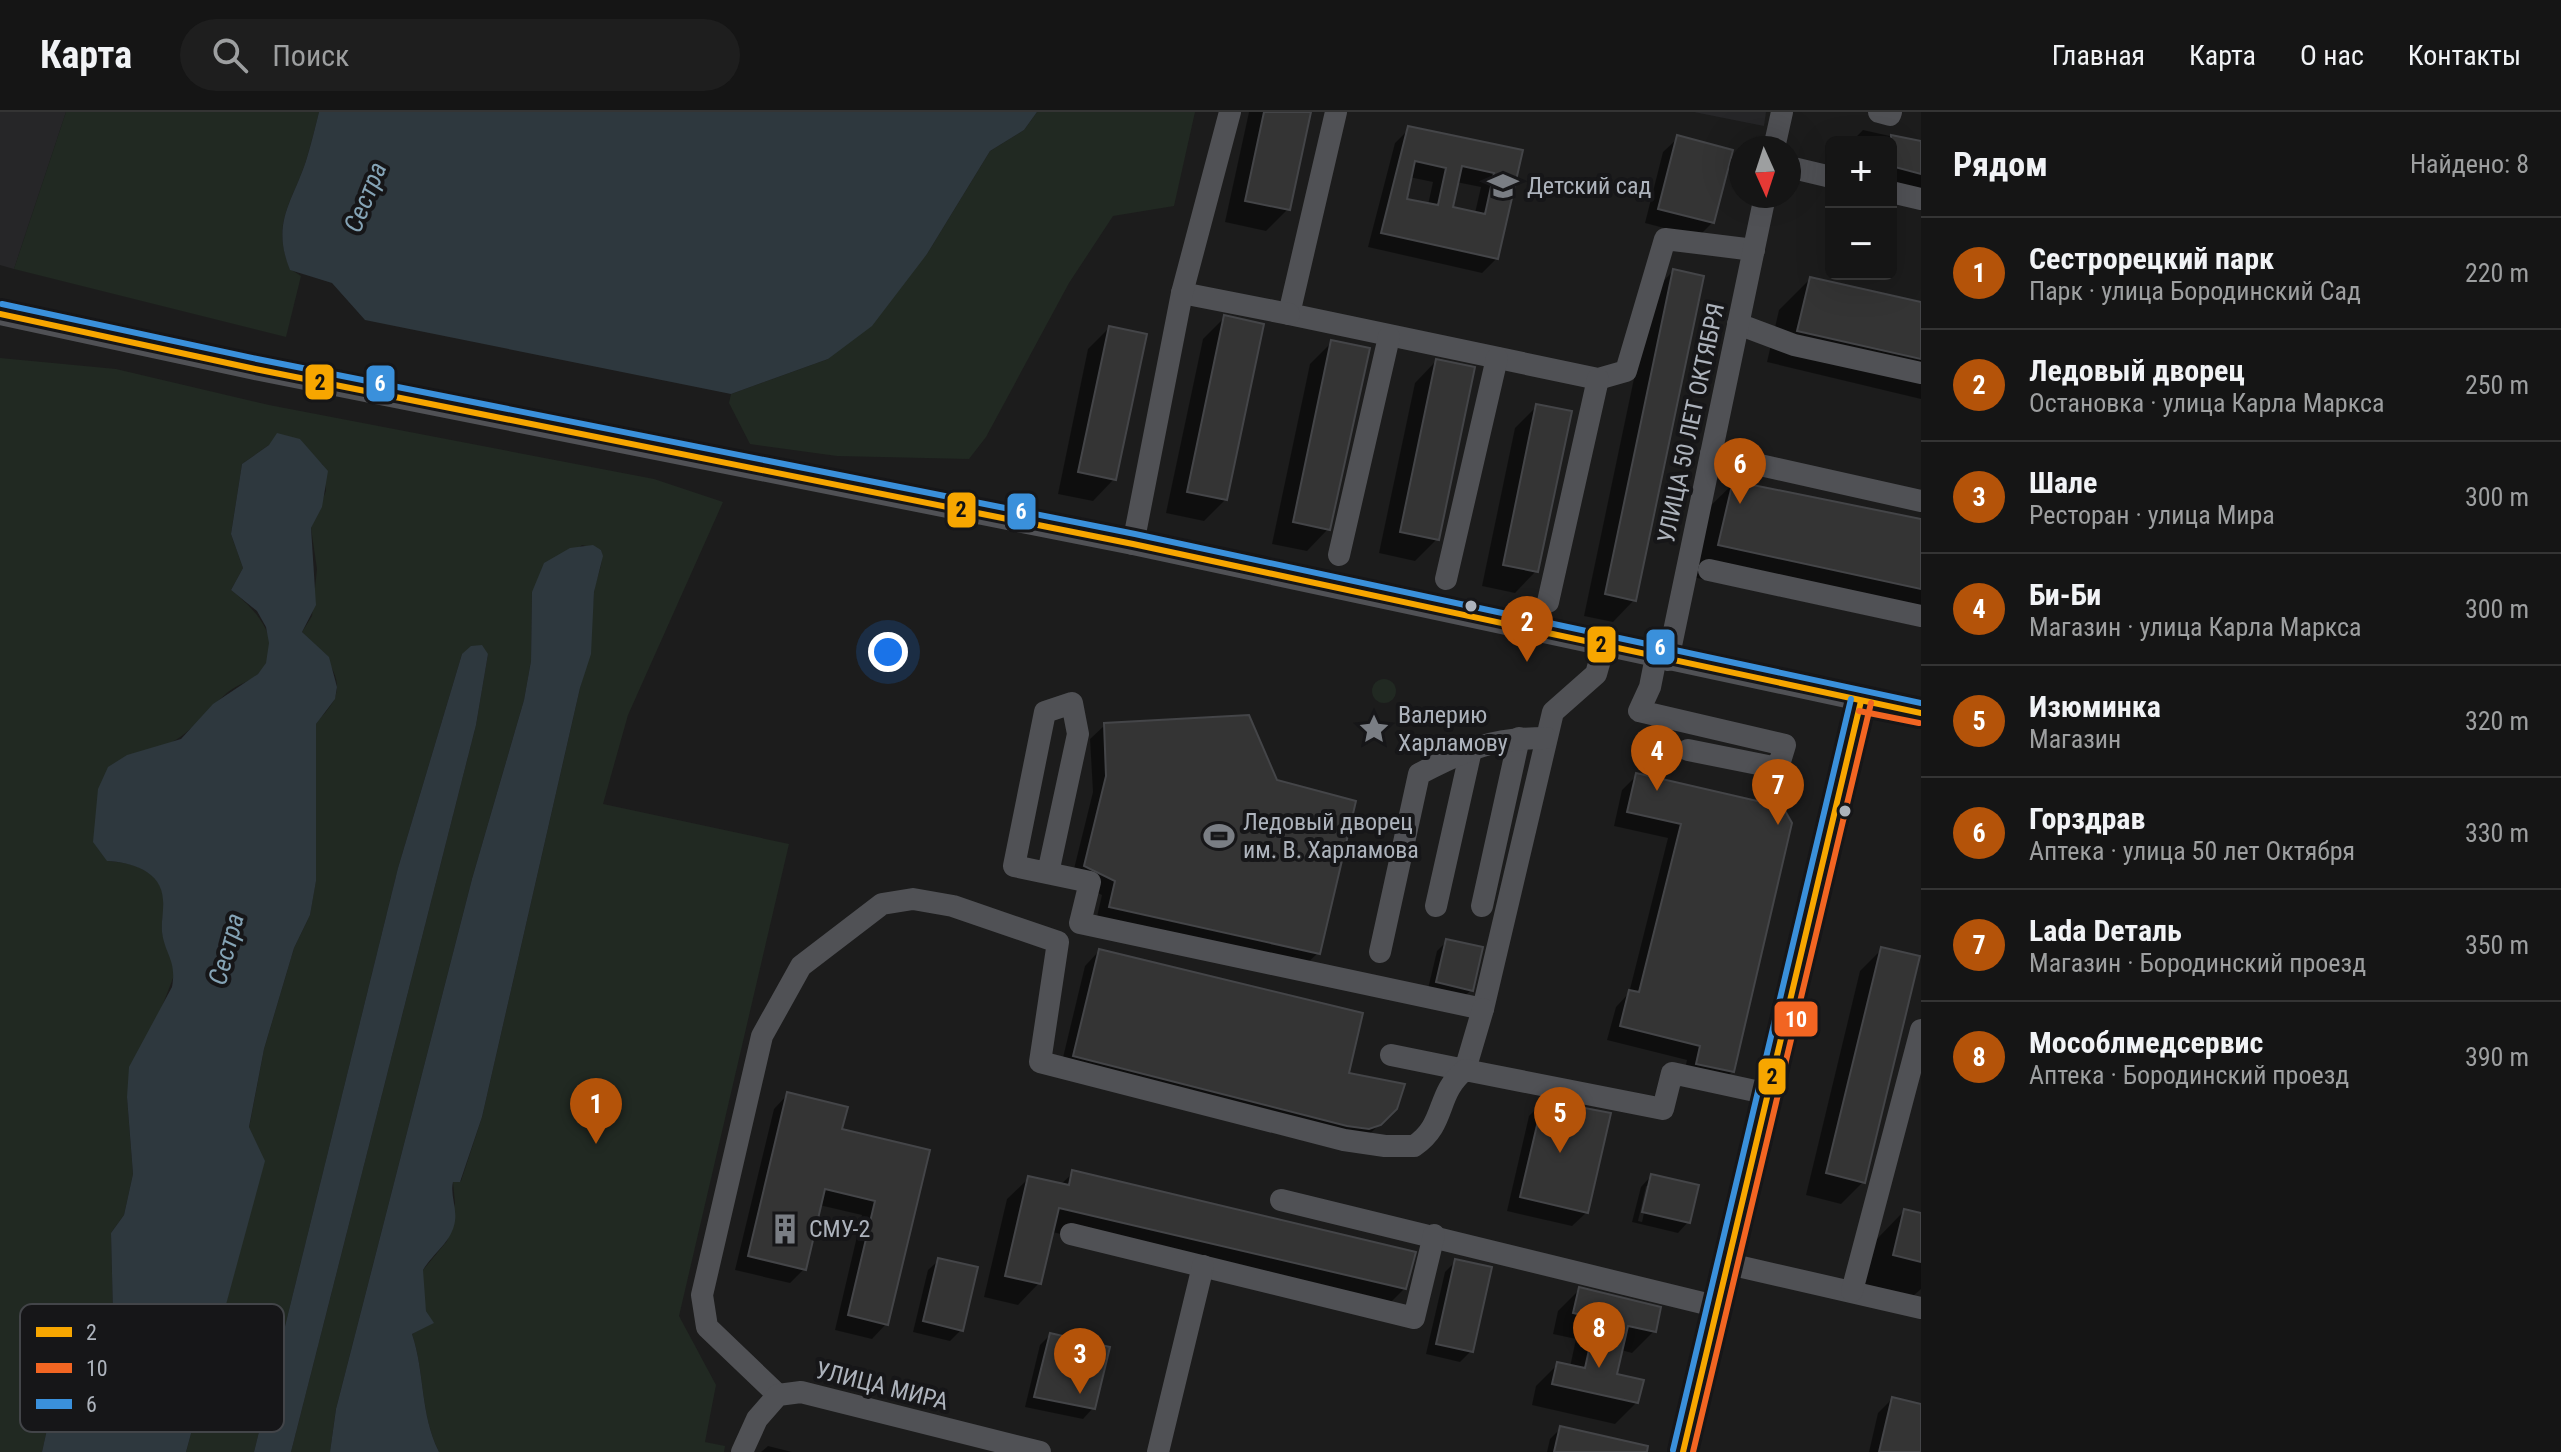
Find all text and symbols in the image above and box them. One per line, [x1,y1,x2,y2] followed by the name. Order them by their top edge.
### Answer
[180,19,740,91] search box
[40,33,132,77] text: Карта
[208,33,252,77] icon: search
[272,38,349,73] text: Поиск
[2052,39,2145,72] text: Главная
[2189,39,2256,72] text: Карта
[2300,39,2364,72] text: О нас
[2408,39,2521,72] text: Контакты
[1729,136,1801,208] north arrow
[1825,136,1897,280] map controls
[1825,136,1897,208] button: +
[1953,144,2048,184] text: Рядом
[2410,149,2529,179] text: Найдено: 8
[337,158,393,236] water label: Сестра
[1486,169,1520,203] school or university icon: Детский сад
[1527,172,1651,200] place label: Детский сад
[1825,208,1897,280] button: −
[2029,241,2274,276] text: Сестрорецкий парк
[1972,258,1986,288] text: 1
[2465,258,2529,288] text: 220 m
[2029,276,2361,306] text: Парк · улица Бородинский Сад
[1652,300,1730,546] street label: УЛИЦА 50 ЛЕТ ОКТЯБРЯ
[2029,353,2245,388] text: Ледовый дворец
[304,363,335,401] line badge: 2
[365,364,396,403] line badge: 6
[314,370,326,395] text: 2
[1972,370,1986,400] text: 2
[2465,370,2529,400] text: 250 m
[374,371,386,396] text: 6
[2029,388,2384,418] text: Остановка · улица Карла Маркса
[1714,438,1766,504] pin: 6
[2029,465,2097,500] text: Шале
[1972,482,1986,512] text: 3
[2465,482,2529,512] text: 300 m
[946,491,977,529] line badge: 2
[1006,492,1037,531] line badge: 6
[955,497,967,522] text: 2
[1015,499,1027,524] text: 6
[2029,500,2275,530] text: Ресторан · улица Мира
[2029,577,2101,612] text: Би-Би
[1972,594,1986,624] text: 4
[2465,594,2529,624] text: 300 m
[1501,596,1553,662] pin: 2
[1463,598,1479,614] unlabelled marker
[2029,612,2361,642] text: Магазин · улица Карла Маркса
[1586,625,1617,664] line badge: 2
[1645,628,1676,666] line badge: 6
[868,632,908,672] your location
[1595,632,1607,657] text: 2
[1654,635,1666,660] text: 6
[2029,689,2161,724] text: Изюминка
[1398,701,1508,757] place label: Валерию Харламову
[1972,706,1986,736] text: 5
[2465,706,2529,736] text: 320 m
[1357,712,1391,746] place icon: Валерию Харламову
[2029,724,2121,754] text: Магазин
[1631,725,1683,791] pin: 4
[1752,759,1804,825] pin: 7
[2029,801,2145,836] text: Горздрав
[1837,803,1853,819] unlabelled marker
[1243,808,1419,864] place label: Ледовый дворец им. В. Харламова
[1972,818,1986,848] text: 6
[2465,818,2529,848] text: 330 m
[1202,819,1236,853] sports icon: Ледовый дворец им. В. Харламова
[2029,836,2355,866] text: Аптека · улица 50 лет Октября
[202,910,250,988] water label: Сестра
[2029,913,2182,948] text: Lada Dеталь
[1972,930,1986,960] text: 7
[2465,930,2529,960] text: 350 m
[2029,948,2366,978] text: Магазин · Бородинский проезд
[1773,1000,1819,1038] line badge: 10
[1785,1007,1807,1032] text: 10
[2029,1025,2263,1060] text: Мособлмедсервис
[1972,1042,1986,1072] text: 8
[2465,1042,2529,1072] text: 390 m
[1757,1057,1787,1096] line badge: 2
[2029,1060,2349,1090] text: Аптека · Бородинский проезд
[1766,1064,1778,1089] text: 2
[570,1078,622,1144] pin: 1
[1534,1087,1586,1153] pin: 5
[768,1212,802,1246] building icon: СМУ-2
[809,1215,870,1243] place label: СМУ-2
[1573,1302,1625,1368] pin: 8
[20,1304,284,1432] legend
[86,1320,97,1345] text: 2
[1054,1328,1106,1394] pin: 3
[86,1356,108,1381] text: 10
[813,1356,951,1416] street label: УЛИЦА МИРА
[86,1392,97,1417] text: 6

